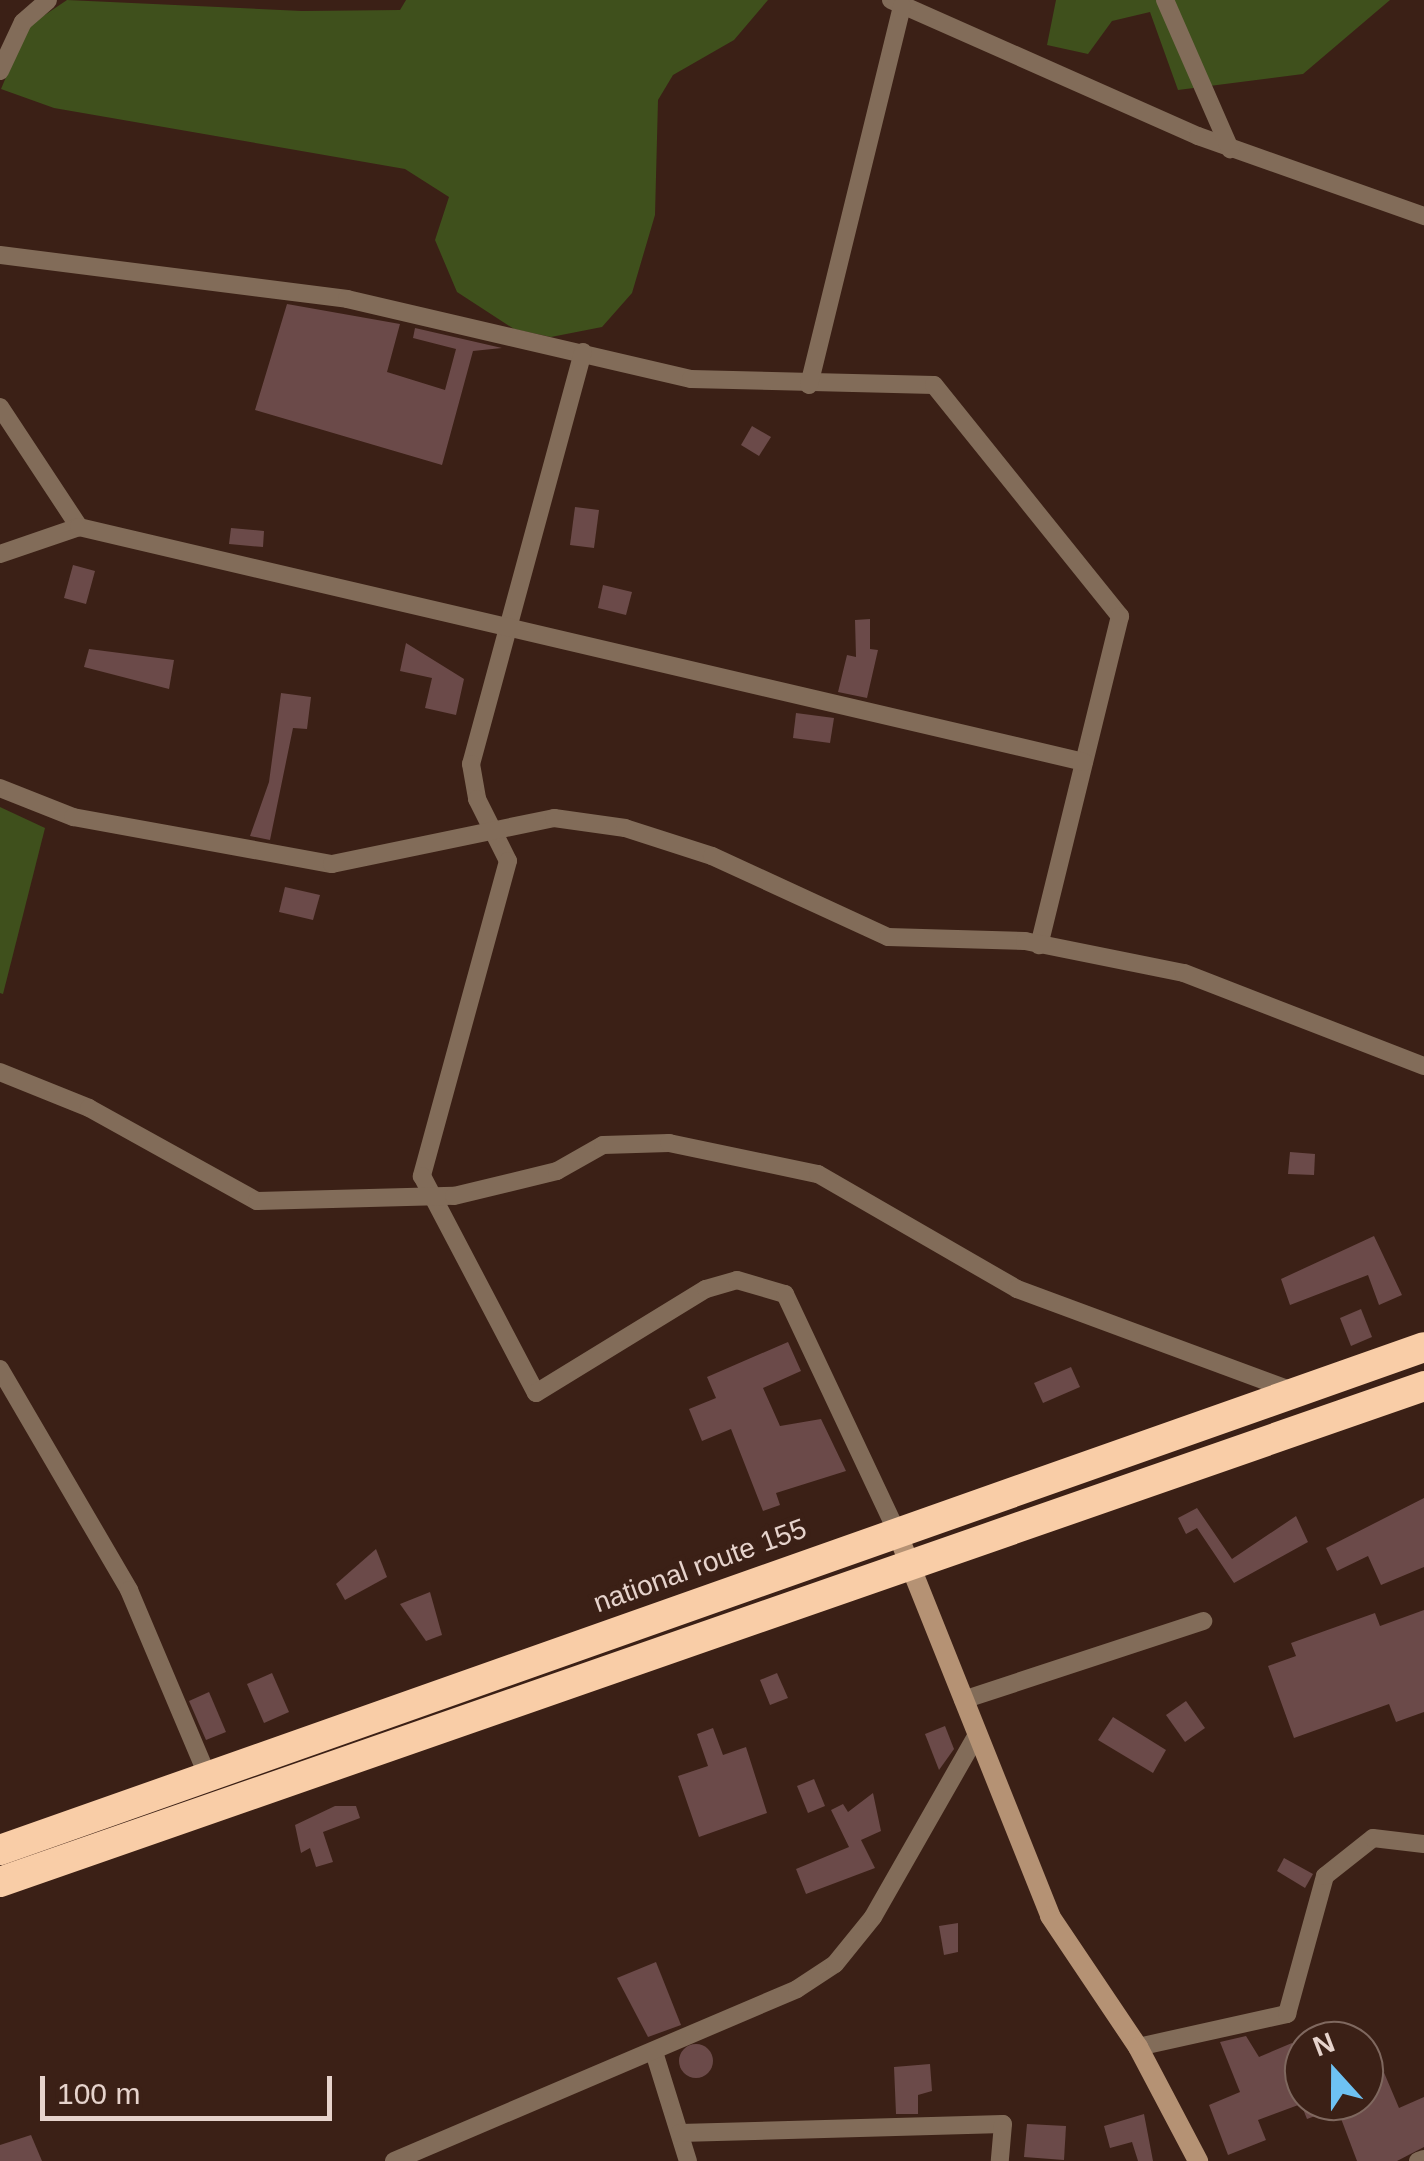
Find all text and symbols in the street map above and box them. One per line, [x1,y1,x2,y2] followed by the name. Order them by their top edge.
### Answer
[589,1512,811,1620] street label: national route 155
[1284,2021,1384,2121] north arrow
[1309,2026,1339,2062] text: N
[45,2056,338,2118] scale bar
[57,2077,140,2110] text: 100 m

